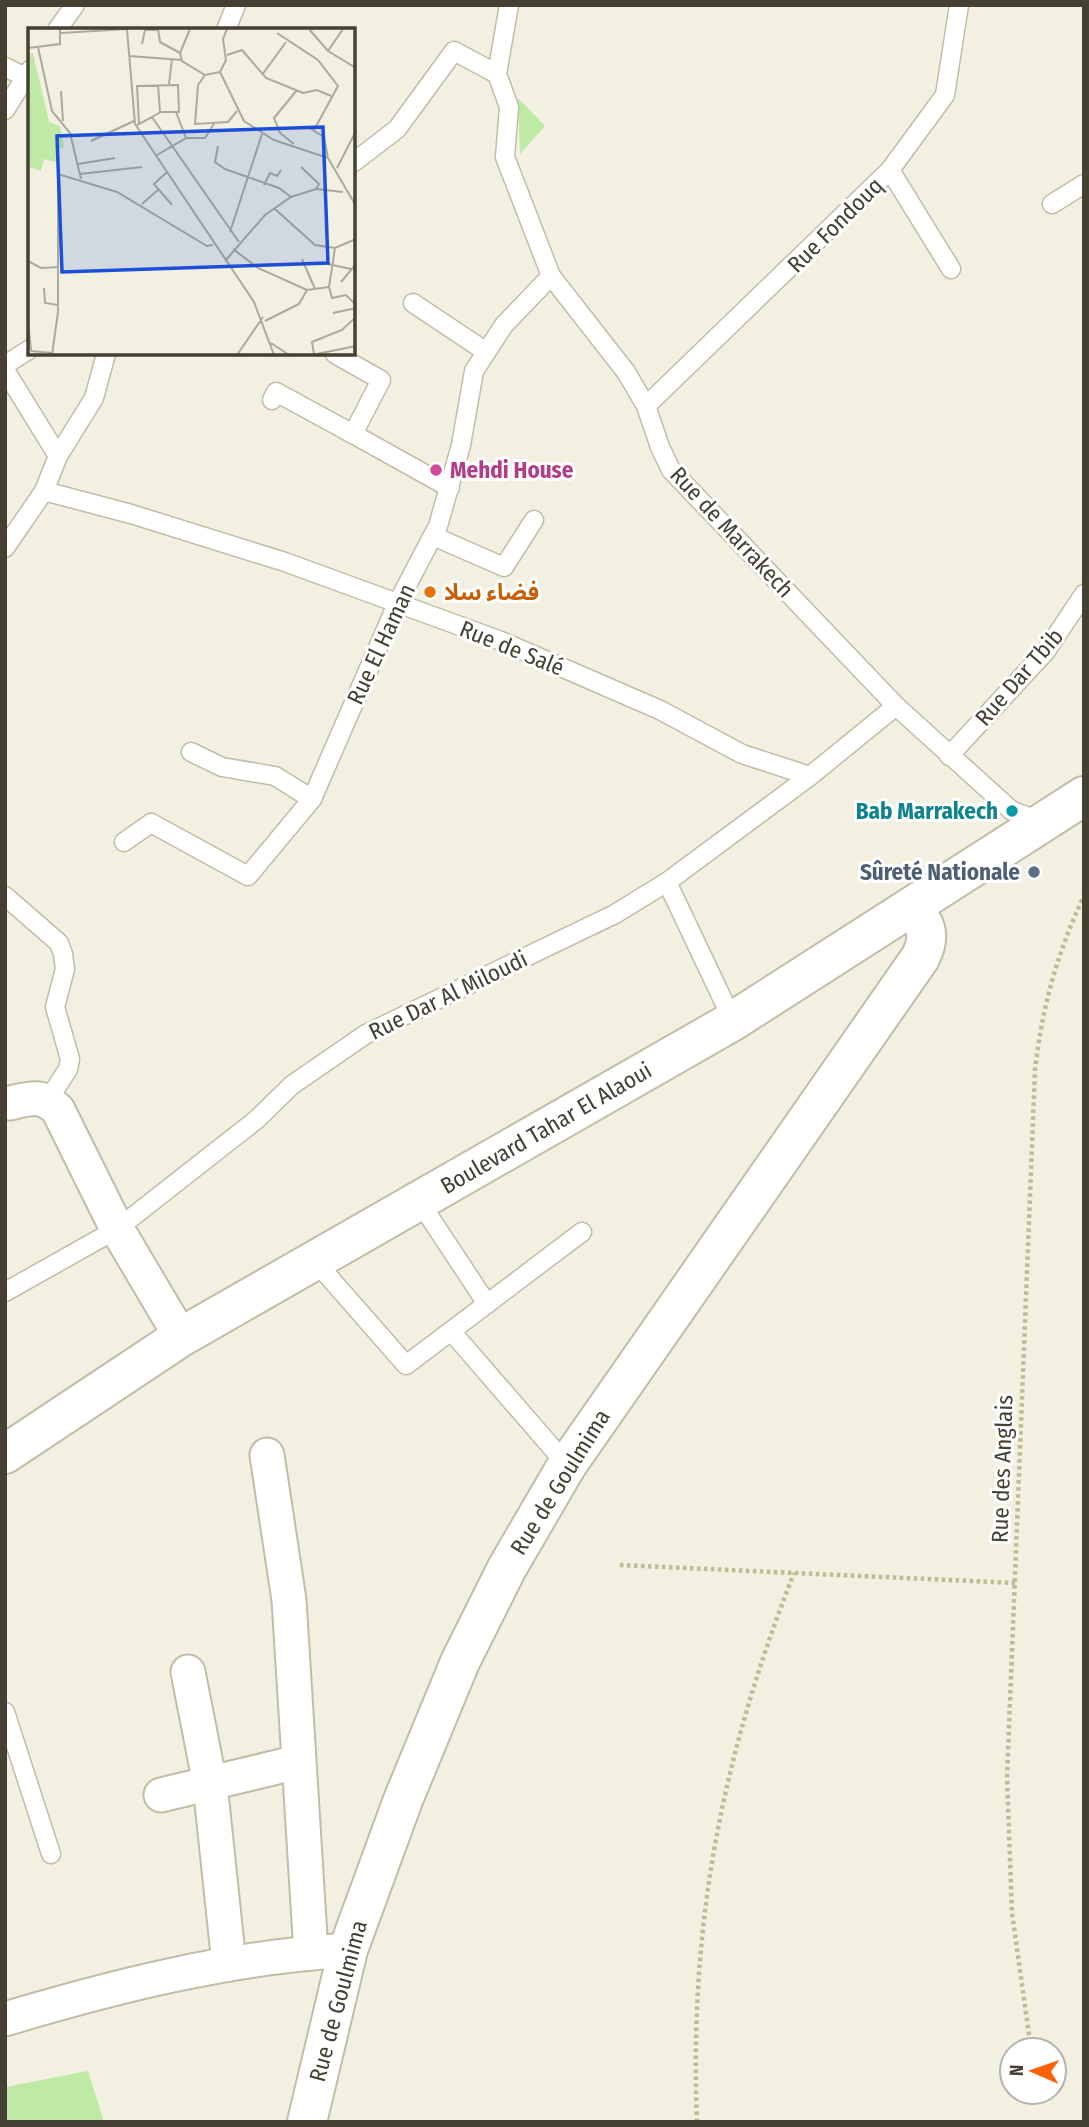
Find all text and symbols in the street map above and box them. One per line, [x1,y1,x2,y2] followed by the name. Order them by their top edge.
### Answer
[28,28,355,355] inset map
[781,171,889,279] street label: Rue Fondouq
[450,456,574,484] place label: Mehdi House
[664,461,800,603] street label: Rue de Marrakech
[428,462,444,478] marker: Mehdi House
[444,578,539,606] place label: فضاء سلا
[341,579,421,709] street label: Rue El Haman
[422,584,438,600] marker: فضاء سلا
[456,614,568,682] street label: Rue de Salé
[969,622,1069,732] street label: Rue Dar Tbib
[856,797,998,825] place label: Bab Marrakech
[1004,803,1020,819] marker: Bab Marrakech
[860,858,1020,886] place label: Sûreté Nationale
[1026,864,1042,880] marker: Sûreté Nationale
[364,944,532,1046] street label: Rue Dar Al Miloudi
[435,1056,657,1200] street label: Boulevard Tahar El Alaoui
[985,1394,1019,1544] street label: Rue des Anglais
[504,1404,616,1560] street label: Rue de Goulmima
[303,1917,373,2085] street label: Rue de Goulmima
[998,2036,1068,2106] north arrow
[1005,2064,1028,2077] text: N

